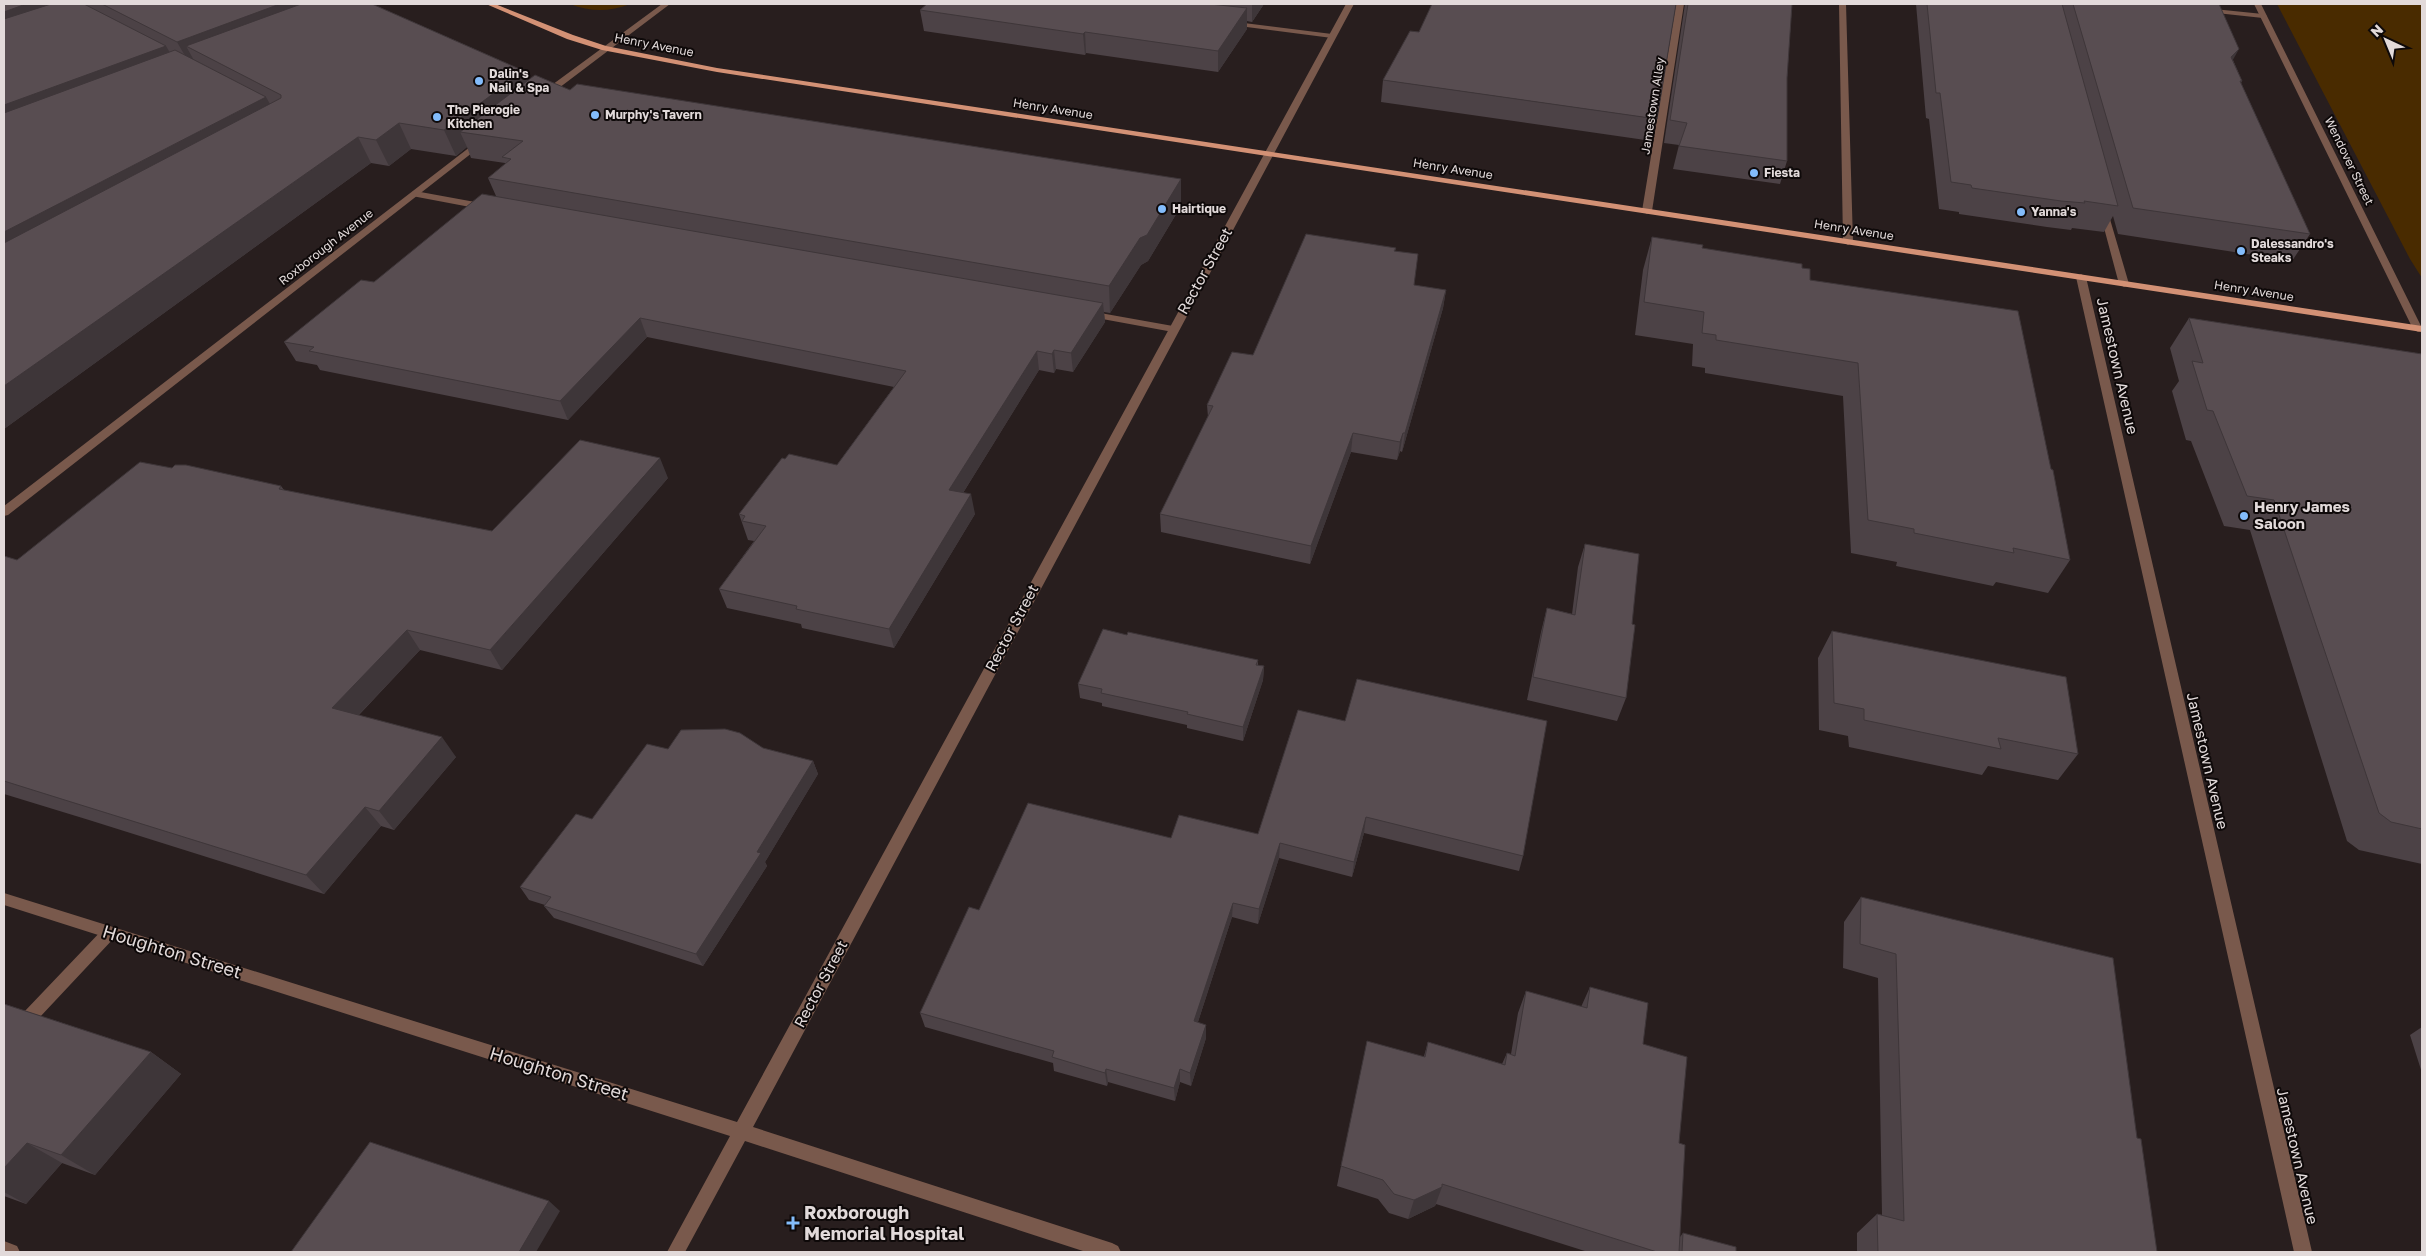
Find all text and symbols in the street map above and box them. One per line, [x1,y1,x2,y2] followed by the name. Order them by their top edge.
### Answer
[2361,15,2411,65] north arrow
[2367,20,2386,40] text: N
[613,29,695,60] street label: Henry Avenue
[1637,56,1668,156] street label: Jamestown Alley
[489,66,549,95] place label: Dalin's Nail & Spa
[473,75,485,87] marker: Dalin's Nail & Spa
[1012,95,1094,122] street label: Henry Avenue
[447,102,520,131] place label: The Pierogie Kitchen
[605,107,702,122] place label: Murphy's Tavern
[589,109,601,121] marker: Murphy's Tavern
[431,111,443,123] marker: The Pierogie Kitchen
[2322,114,2377,208] street label: Wendover Street
[1412,155,1494,182] street label: Henry Avenue
[1764,165,1800,180] place label: Fiesta
[1748,167,1760,179] marker: Fiesta
[1172,201,1226,216] place label: Hairtique
[1156,203,1168,215] marker: Hairtique
[2031,204,2077,219] place label: Yanna's
[276,205,376,288] street label: Roxborough Avenue
[2015,206,2027,218] marker: Yanna's
[1813,216,1895,243] street label: Henry Avenue
[1173,224,1235,317] street label: Rector Street
[2251,236,2334,265] place label: Dalessandro's Steaks
[2235,245,2247,257] marker: Dalessandro's Steaks
[2213,277,2295,304] street label: Henry Avenue
[2093,296,2143,436] street label: Jamestown Avenue
[2254,497,2350,532] place label: Henry James Saloon
[2238,510,2250,522] marker: Henry James Saloon
[981,581,1042,674] street label: Rector Street
[2183,691,2233,831] street label: Jamestown Avenue
[100,919,244,983] street label: Houghton Street
[790,937,851,1030] street label: Rector Street
[487,1041,631,1105] street label: Houghton Street
[2273,1086,2323,1226] street label: Jamestown Avenue
[804,1201,964,1244] place label: Roxborough Memorial Hospital
[786,1216,800,1230] marker: Roxborough Memorial Hospital

